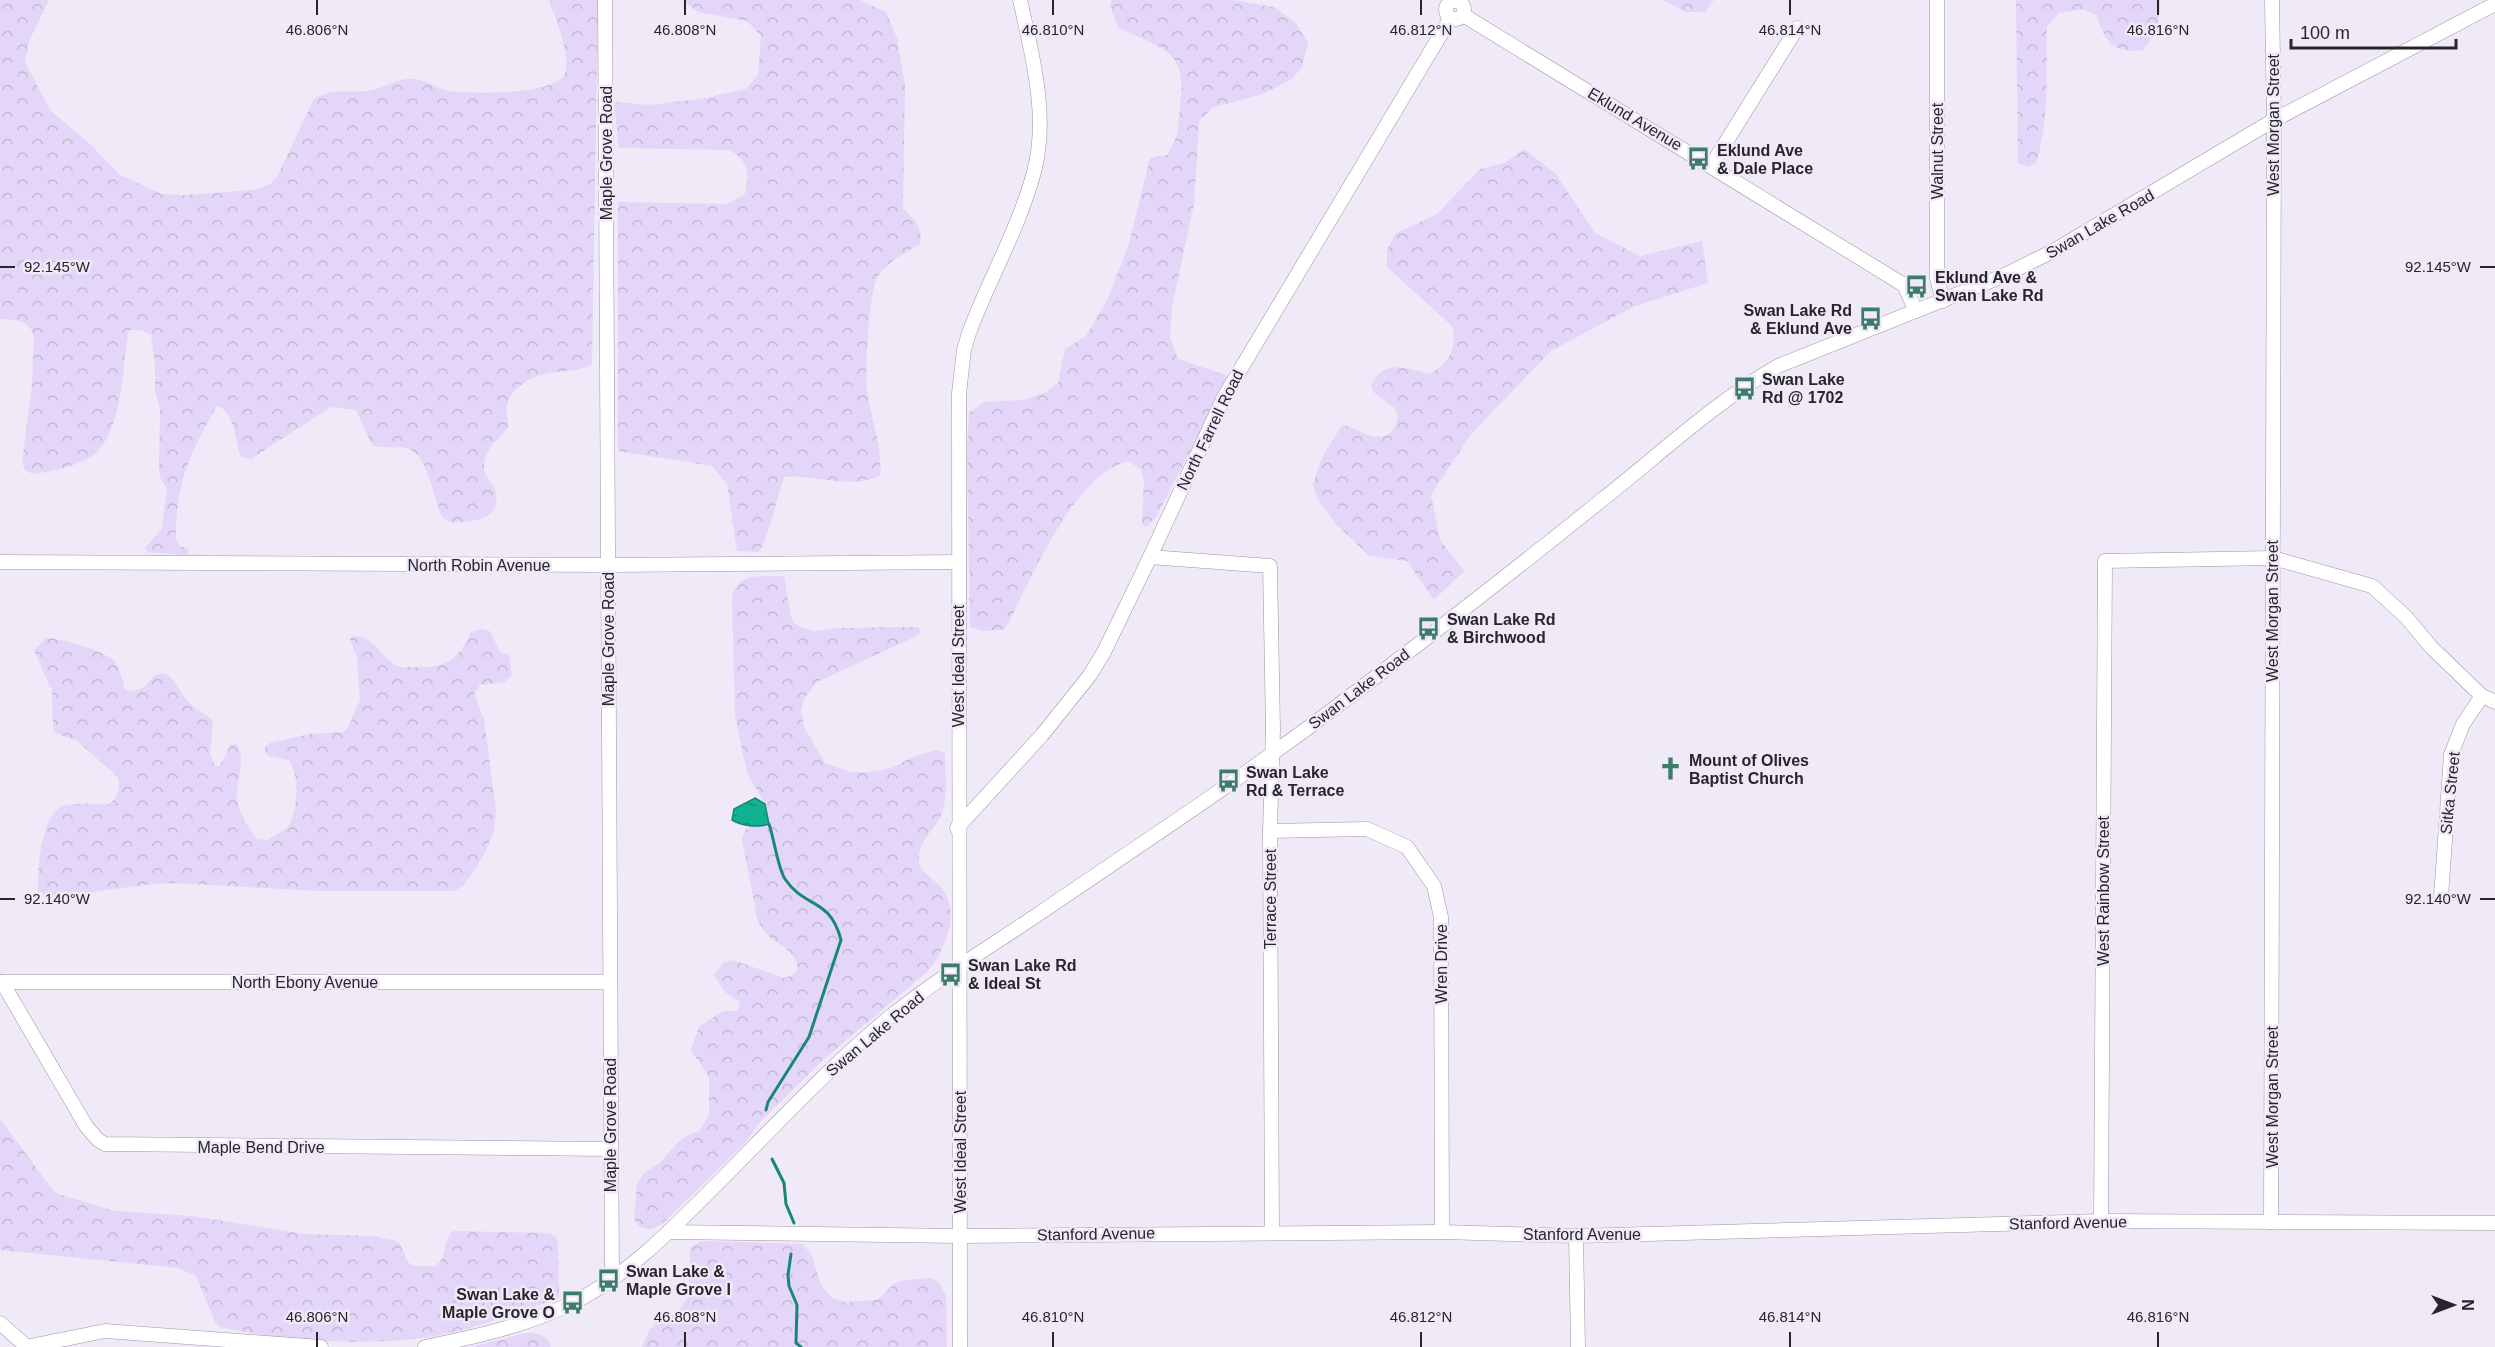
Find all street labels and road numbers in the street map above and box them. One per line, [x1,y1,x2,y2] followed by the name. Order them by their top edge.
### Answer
[2265,53,2282,196] street label: West Morgan Street
[1585,84,1685,154] street label: Eklund Avenue
[598,86,615,220] street label: Maple Grove Road
[1929,102,1946,199] street label: Walnut Street
[2043,186,2157,262] street label: Swan Lake Road
[1174,367,1246,493] street label: North Farrell Road
[2264,539,2281,682] street label: West Morgan Street
[408,557,551,574] street label: North Robin Avenue
[600,572,617,706] street label: Maple Grove Road
[950,604,967,727] street label: West Ideal Street
[1305,646,1413,732] street label: Swan Lake Road
[2437,750,2463,835] street label: Sitka Street
[2095,815,2112,966] street label: West Rainbow Street
[1262,848,1279,949] street label: Terrace Street
[1433,924,1450,1004] street label: Wren Drive
[232,974,378,991] street label: North Ebony Avenue
[823,988,927,1080] street label: Swan Lake Road
[2264,1025,2281,1168] street label: West Morgan Street
[602,1058,619,1192] street label: Maple Grove Road
[952,1090,969,1213] street label: West Ideal Street
[197,1139,325,1156] street label: Maple Bend Drive
[2009,1213,2127,1233] street label: Stanford Avenue
[1037,1224,1155,1244] street label: Stanford Avenue
[1523,1226,1641,1243] street label: Stanford Avenue

